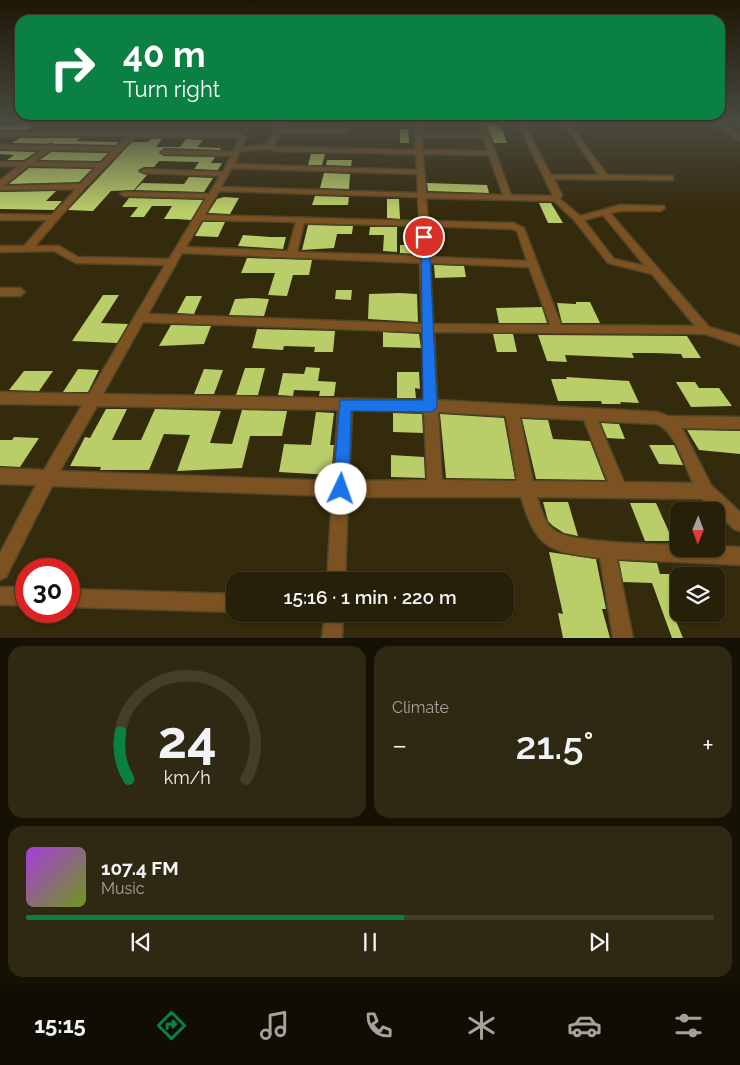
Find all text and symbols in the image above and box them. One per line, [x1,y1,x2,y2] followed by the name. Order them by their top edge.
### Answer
[123,34,205,75] text: 40 m
[40,35,105,100] icon: right
[123,76,220,102] text: Turn right
[403,216,445,258] pin
[410,223,438,251] icon: arrive
[314,462,366,514] position arrow
[670,502,725,558] north arrow
[670,502,725,622] map controls
[15,558,80,623] speed limit sign: 30
[670,567,725,622] button: layers
[283,586,457,608] text: 15:16 · 1 min · 220 m
[392,698,449,717] text: Climate
[157,709,217,770] text: 24
[516,723,594,768] text: 21.5°
[392,729,407,762] text: −
[702,729,714,762] text: +
[163,767,211,788] text: km/h
[101,857,179,879] text: 107.4 FM
[101,879,145,898] text: Music
[127,928,155,956] icon: previous
[356,928,384,956] icon: pause
[585,928,613,956] icon: next
[154,1008,189,1043] icon: directions
[257,1008,292,1043] icon: music
[361,1008,396,1043] icon: phone
[464,1008,499,1043] icon: climate
[567,1008,602,1043] icon: car
[671,1008,706,1043] icon: filters
[34,1012,86,1038] text: 15:15

